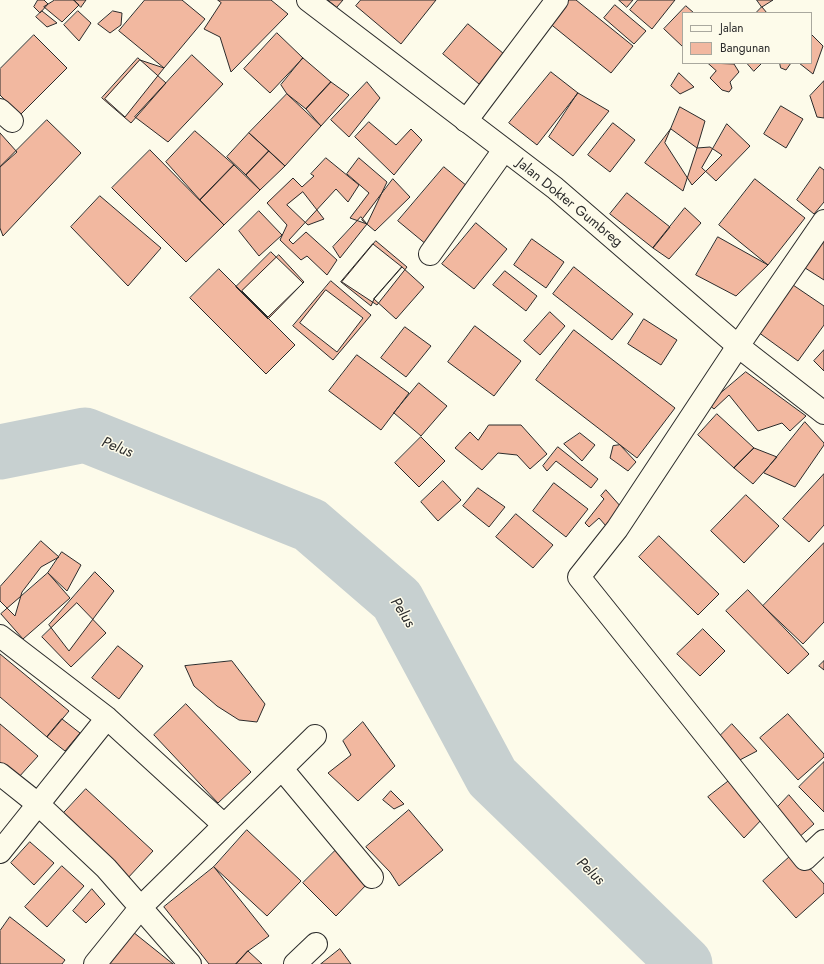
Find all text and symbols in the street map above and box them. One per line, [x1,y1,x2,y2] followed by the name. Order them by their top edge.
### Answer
[682,12,812,64] legend
[720,19,743,37] text: Jalan
[720,39,770,57] text: Bangunan
[513,155,625,251] street label: Jalan Dokter Gumbreg
[99,434,135,462] water label: Pelus
[386,595,418,631] water label: Pelus
[572,854,608,890] water label: Pelus

